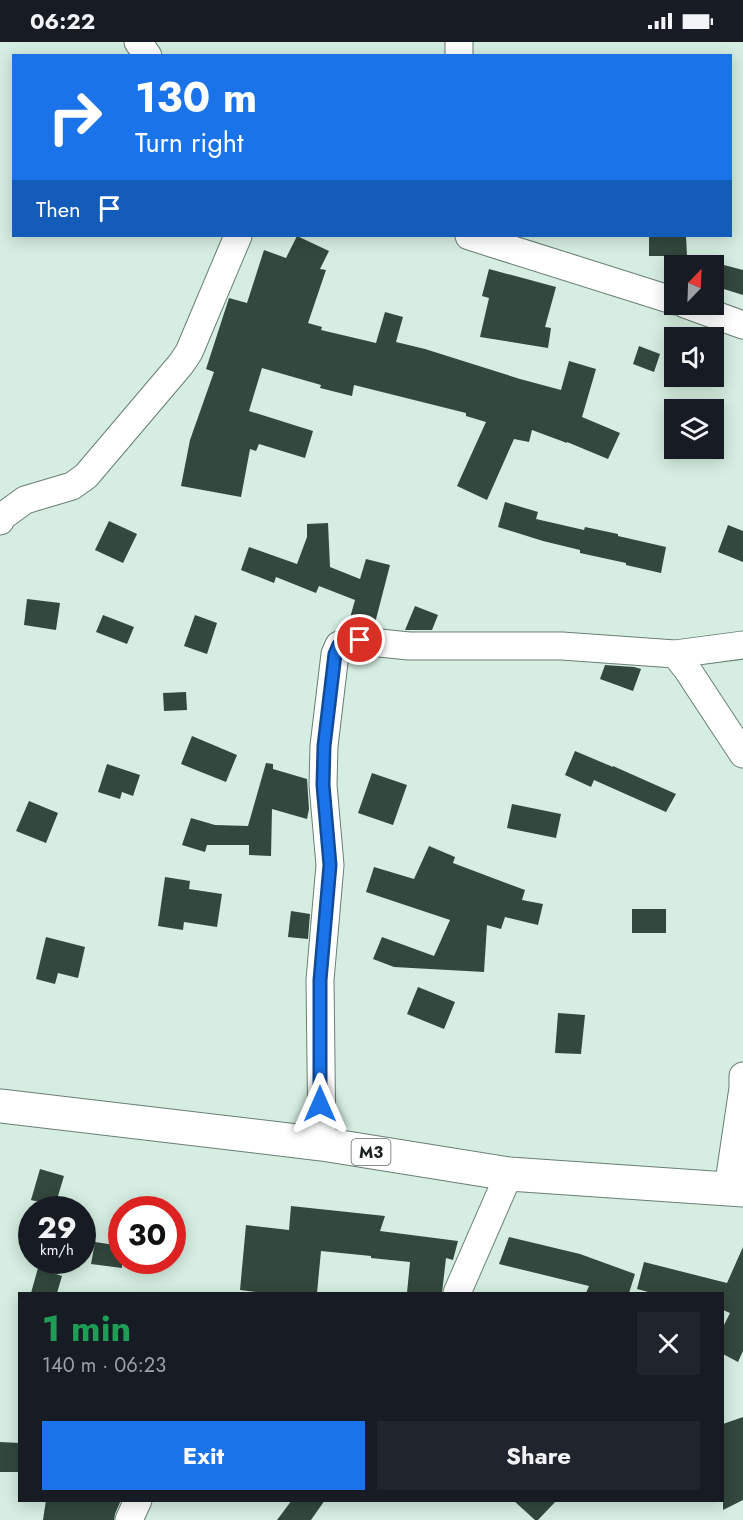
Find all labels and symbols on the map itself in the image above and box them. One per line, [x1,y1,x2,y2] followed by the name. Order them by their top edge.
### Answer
[664,255,724,315] north arrow
[334,614,385,665] pin
[288,1072,352,1136] position arrow
[352,1139,391,1165] road number: M3
[108,1196,186,1274] speed limit sign: 30

